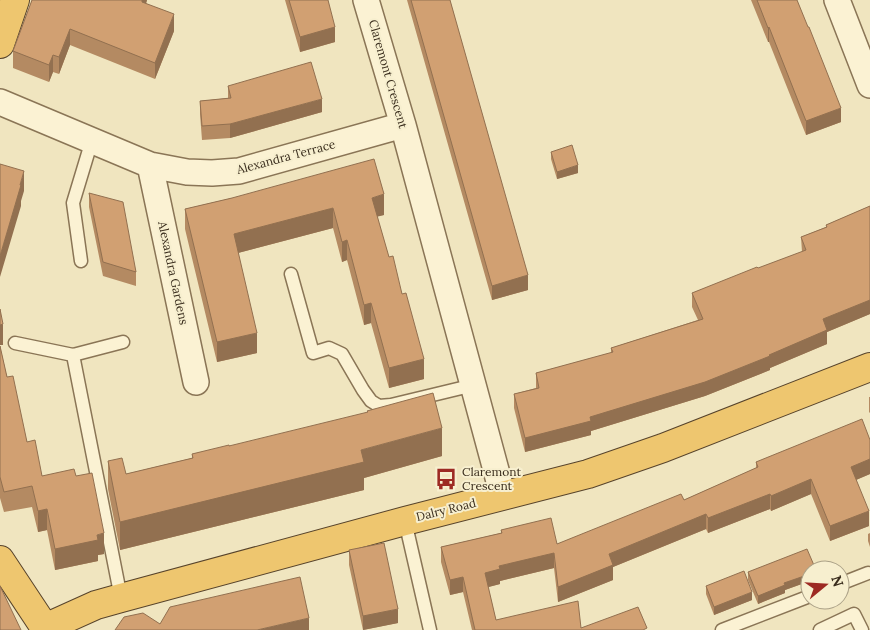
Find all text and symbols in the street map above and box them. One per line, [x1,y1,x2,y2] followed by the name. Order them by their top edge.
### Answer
[366,18,411,130] street label: Claremont Crescent
[234,136,337,177] street label: Alexandra Terrace
[155,219,192,327] street label: Alexandra Gardens
[462,464,521,493] place label: Claremont Crescent
[433,466,459,492] bus stop icon: Claremont Crescent
[414,495,477,524] street label: Dalry Road
[800,560,850,610] north arrow
[827,573,848,589] text: N

